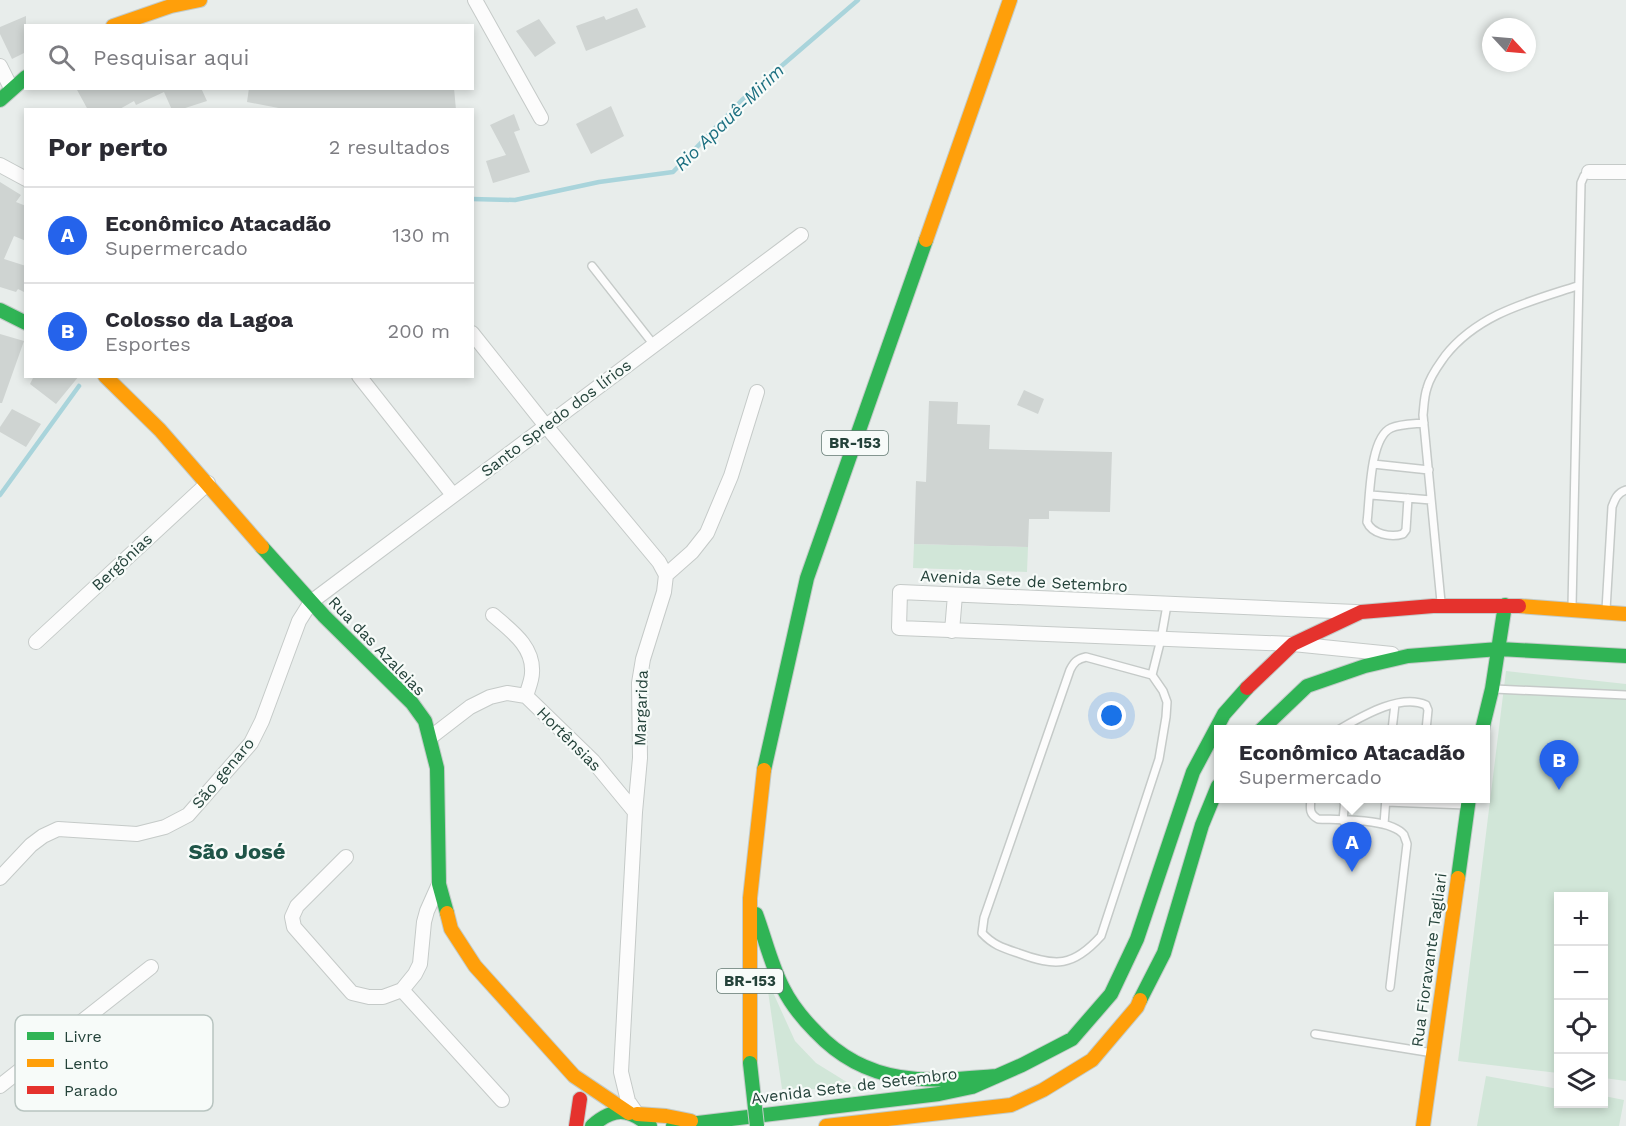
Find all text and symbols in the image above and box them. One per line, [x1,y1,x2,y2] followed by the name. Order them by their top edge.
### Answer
[1482,18,1536,72] north arrow
[24,24,474,90] search box
[45,41,78,74] icon: search
[93,45,249,70] text: Pesquisar aqui
[670,59,788,175] water label: Rio Apauê-Mirim
[48,132,168,162] text: Por perto
[329,135,450,159] text: 2 resultados
[105,211,331,236] text: Econômico Atacadão
[61,223,74,247] text: A
[392,223,450,247] text: 130 m
[105,236,248,260] text: Supermercado
[105,307,293,332] text: Colosso da Lagoa
[61,319,74,343] text: B
[388,319,450,343] text: 200 m
[105,332,191,356] text: Esportes
[477,355,635,481] street label: Santo Spredo dos lírios
[822,431,888,455] road number: BR-153
[88,529,156,595] street label: Bergônias
[920,566,1128,596] street label: Avenida Sete de Setembro
[325,592,429,700] street label: Rua das Azaleias
[630,670,652,746] street label: Margarida
[1097,701,1126,730] your location
[533,703,605,775] street label: Hortênsias
[1214,725,1490,803] popup
[188,734,258,812] street label: São genaro
[1239,740,1465,765] text: Econômico Atacadão
[1540,740,1578,790] pin: B
[1239,765,1382,789] text: Supermercado
[1332,822,1372,872] pin: A
[189,839,286,864] district label: São José
[1407,872,1451,1048] street label: Rua Fioravante Tagliari
[1554,892,1608,1108] map controls
[1554,892,1608,946] button: +
[1554,946,1608,1000] button: −
[717,969,783,993] road number: BR-153
[1554,1000,1608,1054] button: locate
[15,1015,213,1111] legend
[64,1027,102,1046] text: Livre
[64,1054,109,1073] text: Lento
[1554,1054,1608,1108] button: layers
[750,1064,958,1108] street label: Avenida Sete de Setembro
[64,1081,118,1100] text: Parado

